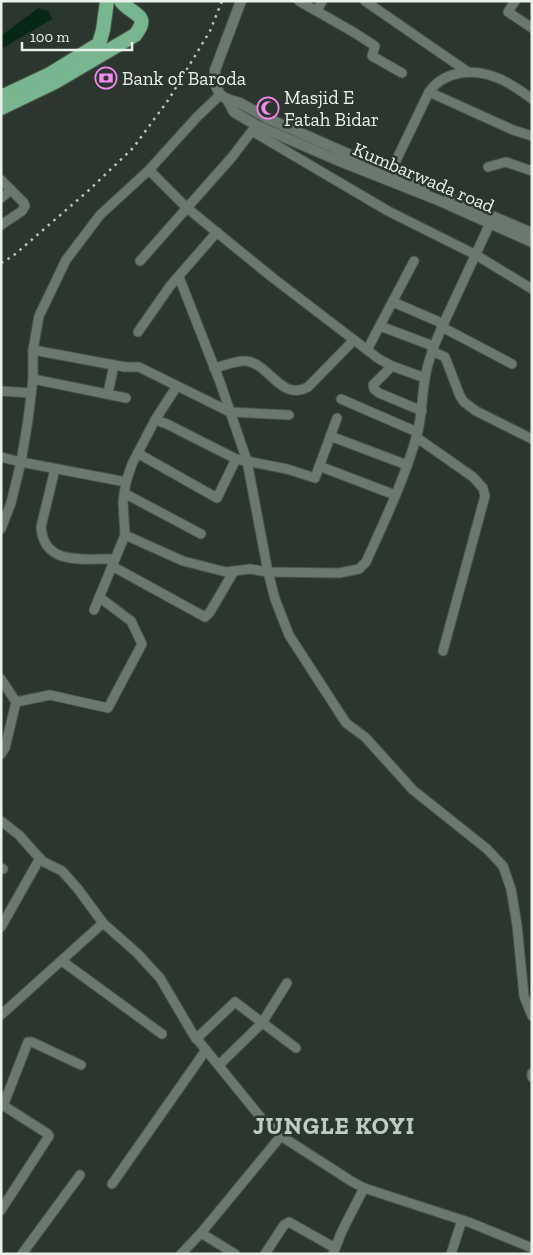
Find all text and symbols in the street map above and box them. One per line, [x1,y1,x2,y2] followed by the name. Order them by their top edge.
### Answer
[22,20,132,52] scale bar
[30,28,69,46] text: 100 m
[94,66,118,90] bank icon: Bank of Baroda
[122,67,246,90] place label: Bank of Baroda
[284,86,379,131] place label: Masjid E Fatah Bidar
[256,96,280,120] mosque icon: Masjid E Fatah Bidar
[350,137,498,218] street label: Kumbarwada road
[253,1111,415,1140] district label: JUNGLE KOYI

